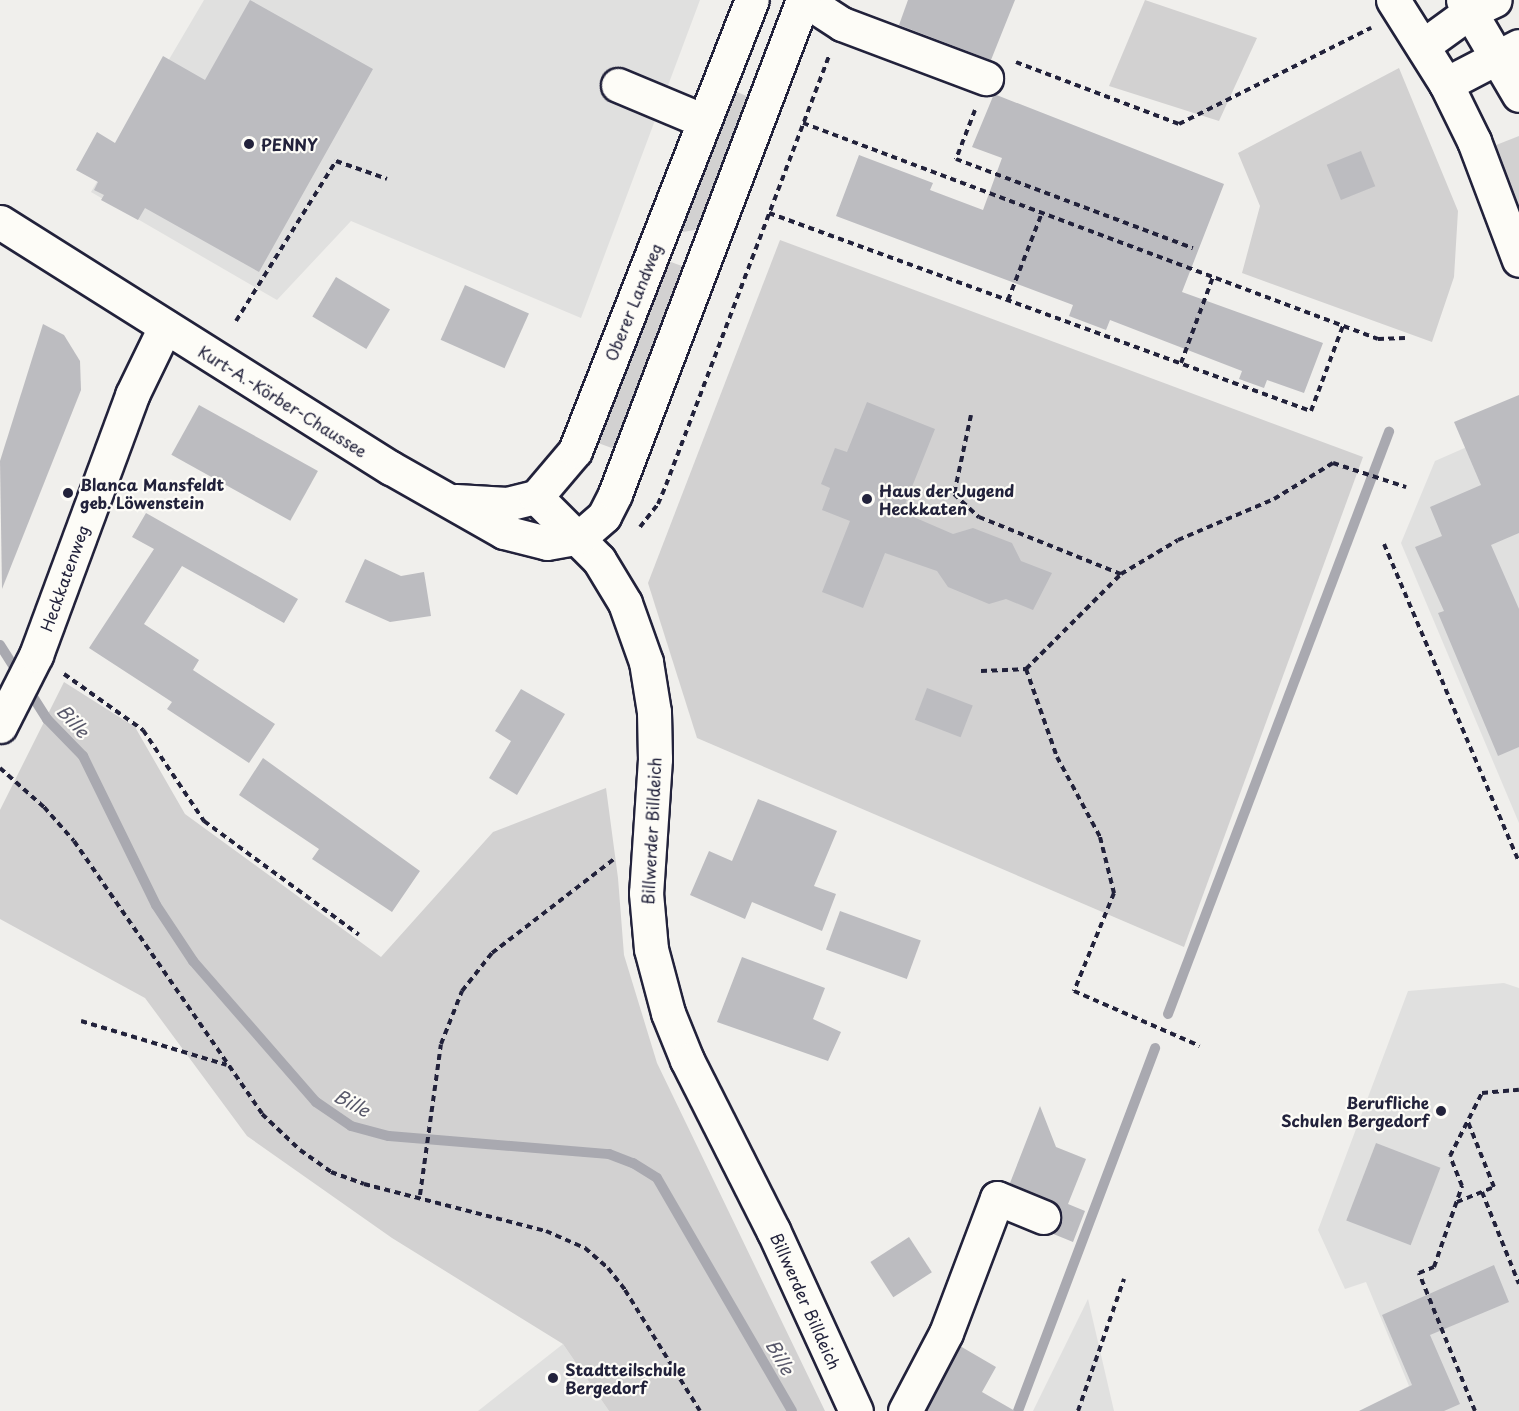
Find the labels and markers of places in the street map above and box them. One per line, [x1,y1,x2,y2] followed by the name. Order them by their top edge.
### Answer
[261,134,317,154] place label: PENNY
[242,137,256,151] marker: PENNY
[80,474,224,512] place label: Blanca Mansfeldt geb. Löwenstein
[879,480,1015,518] place label: Haus der Jugend Heckkaten
[61,486,75,500] marker: Blanca Mansfeldt geb. Löwenstein
[860,492,874,506] marker: Haus der Jugend Heckkaten
[1279,1092,1429,1130] place label: Berufliche Schulen Bergedorf
[1434,1104,1448,1118] marker: Berufliche Schulen Bergedorf
[565,1359,686,1397] place label: Stadtteilschule Bergedorf
[546,1371,560,1385] marker: Stadtteilschule Bergedorf

